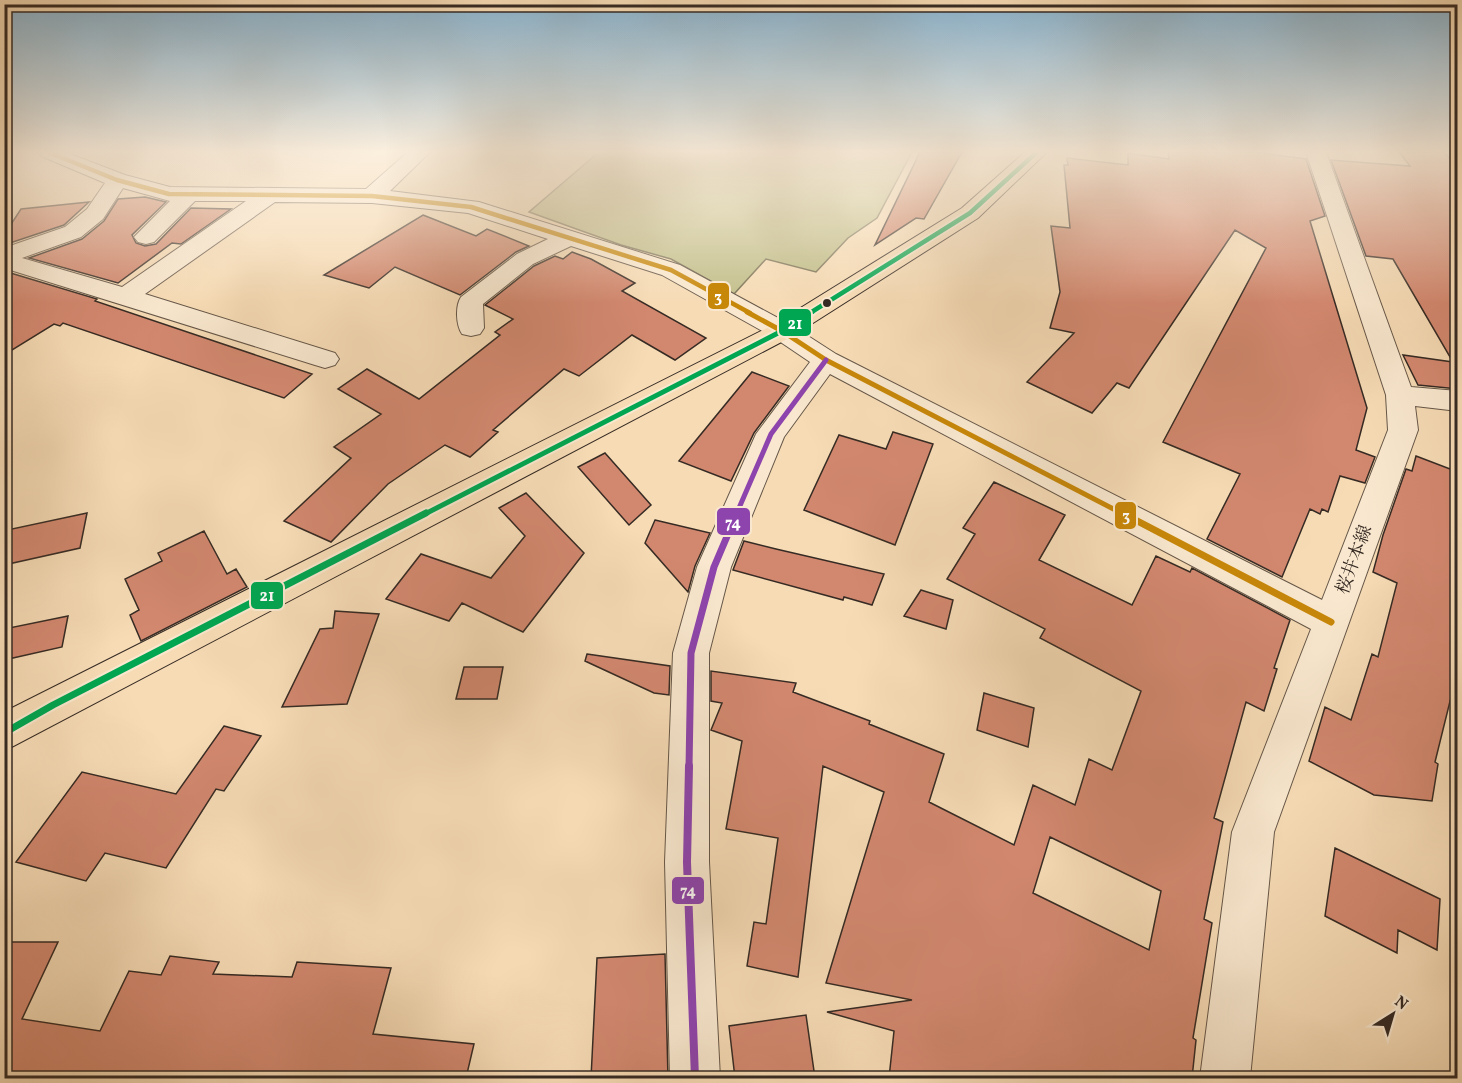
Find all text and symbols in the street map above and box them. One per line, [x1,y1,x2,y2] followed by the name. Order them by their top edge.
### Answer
[707,282,730,310] line badge: 3
[714,287,722,309] text: 3
[821,297,833,309] unlabelled marker
[778,308,812,337] line badge: 21
[788,314,802,336] text: 21
[1114,501,1137,530] line badge: 3
[1122,506,1130,528] text: 3
[716,507,751,536] line badge: 74
[725,513,741,535] text: 74
[1331,522,1379,598] street label: 桜井本線
[250,581,284,610] line badge: 21
[260,586,274,608] text: 21
[671,876,705,905] line badge: 74
[680,881,696,903] text: 74
[1363,984,1423,1044] north arrow
[1390,991,1412,1016] text: N

